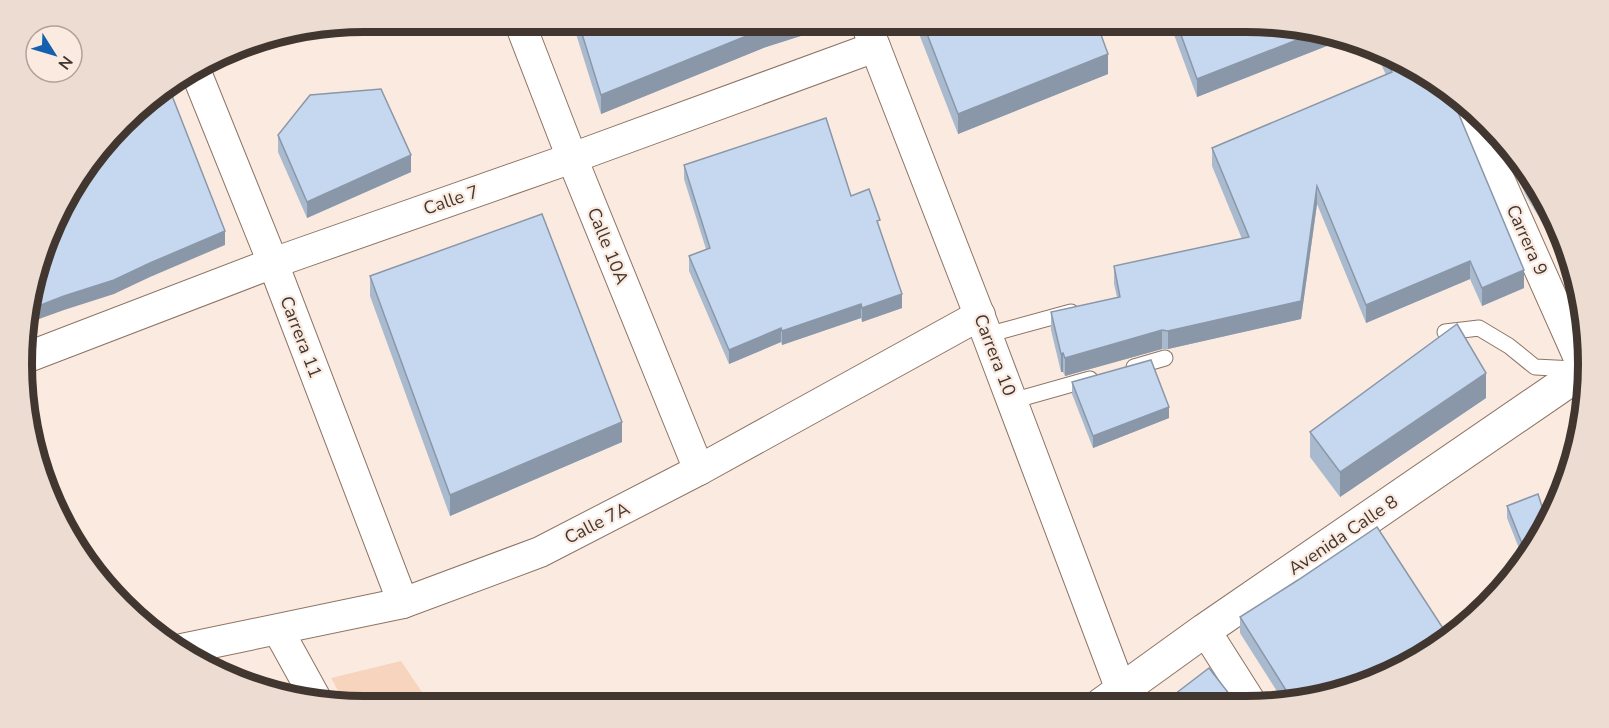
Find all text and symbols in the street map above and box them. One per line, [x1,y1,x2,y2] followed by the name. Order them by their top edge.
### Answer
[24,24,84,84] north arrow
[53,51,78,74] text: N
[420,179,482,221] street label: Calle 7
[1501,201,1553,279] street label: Carrera 9
[582,204,634,288] street label: Calle 10A
[274,293,328,381] street label: Carrera 11
[968,311,1022,399] street label: Carrera 10
[1283,489,1403,581] street label: Avenida Calle 8
[560,496,634,550] street label: Calle 7A

